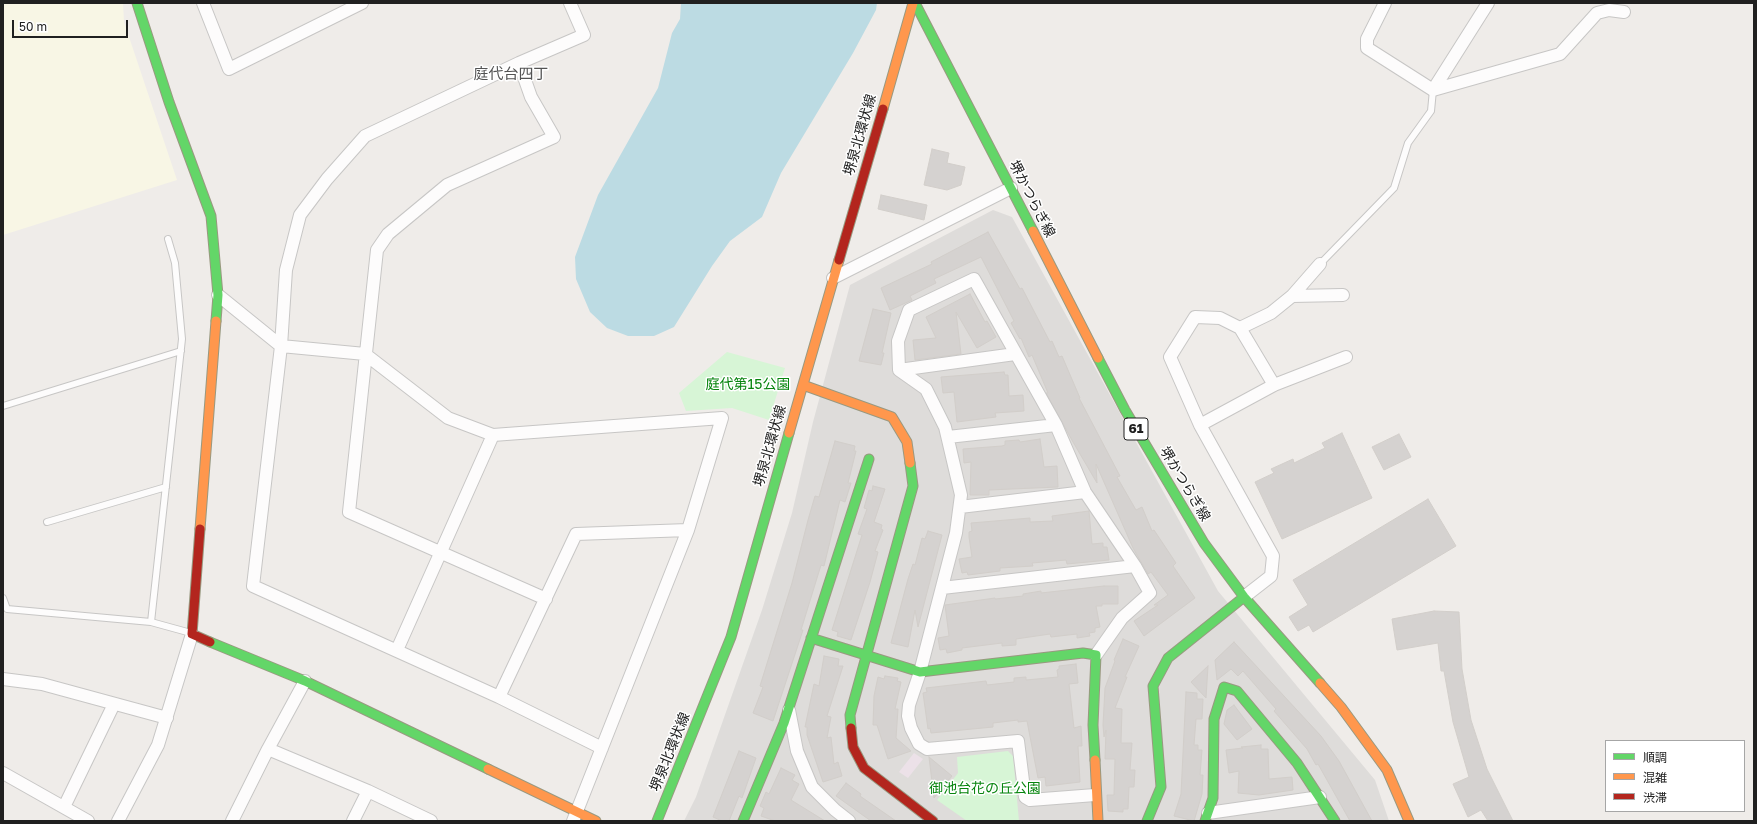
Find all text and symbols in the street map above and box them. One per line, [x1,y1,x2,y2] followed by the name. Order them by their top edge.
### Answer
[14,12,130,38] scale bar
[19,19,47,34] text: 50 m
[474,65,548,83] district label: 庭代台四丁
[840,92,880,178] street label: 堺泉北環状線
[1005,158,1059,240] street label: 堺かつらぎ線
[706,377,790,393] park label: 庭代第15公園
[750,403,790,489] street label: 堺泉北環状線
[1124,418,1148,440] road number: 61
[1156,444,1214,524] street label: 堺かつらぎ線
[646,710,694,794] street label: 堺泉北環状線
[1605,740,1745,812] legend
[1643,750,1667,765] text: 順調
[1643,770,1667,785] text: 混雑
[929,781,1041,797] park label: 御池台花の丘公園
[1643,790,1667,805] text: 渋滞

